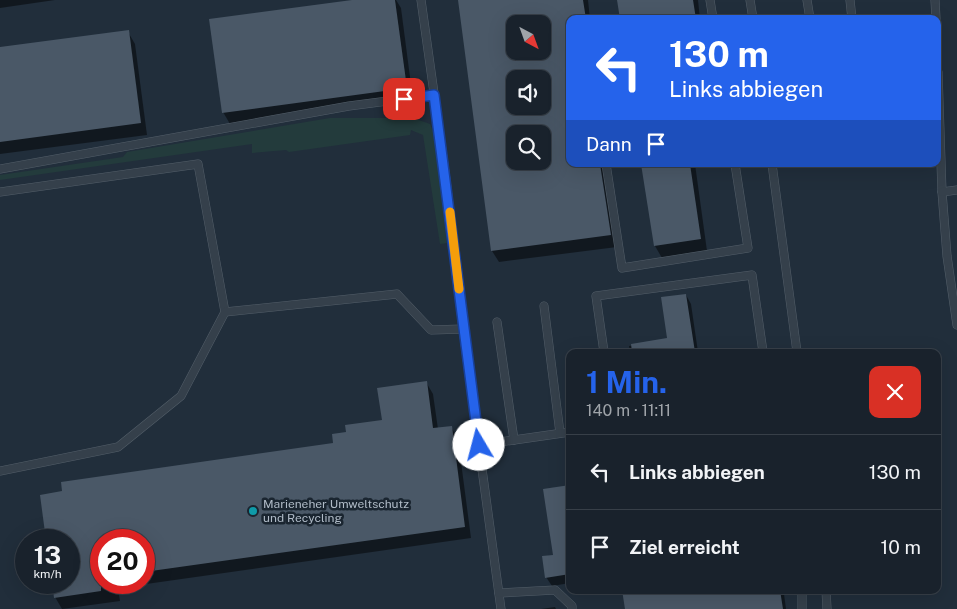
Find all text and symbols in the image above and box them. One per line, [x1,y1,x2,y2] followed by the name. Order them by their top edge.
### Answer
[506,15,551,60] north arrow
[506,15,551,170] map controls
[669,34,769,75] text: 130 m
[586,35,651,100] icon: left
[506,70,551,115] button: sound
[669,76,823,102] text: Links abbiegen
[383,78,425,120] pin
[390,85,418,113] icon: arrive
[506,125,551,170] button: search
[642,130,670,158] icon: arrive
[586,133,632,155] text: Dann
[586,364,667,400] text: 1 Min.
[869,366,921,418] button: close
[586,401,671,420] text: 140 m · 11:11
[452,418,504,470] position arrow
[586,458,614,486] icon: left
[629,461,765,483] text: Links abbiegen
[869,461,921,483] text: 130 m
[263,497,409,525] place label: Marieneher Umweltschutz und Recycling
[247,505,259,517] marker: Marieneher Umweltschutz und Recycling
[90,529,155,594] speed limit sign: 20
[586,533,614,561] icon: arrive
[629,536,740,558] text: Ziel erreicht
[881,536,921,558] text: 10 m
[34,540,61,570] text: 13
[33,567,62,581] text: km/h

